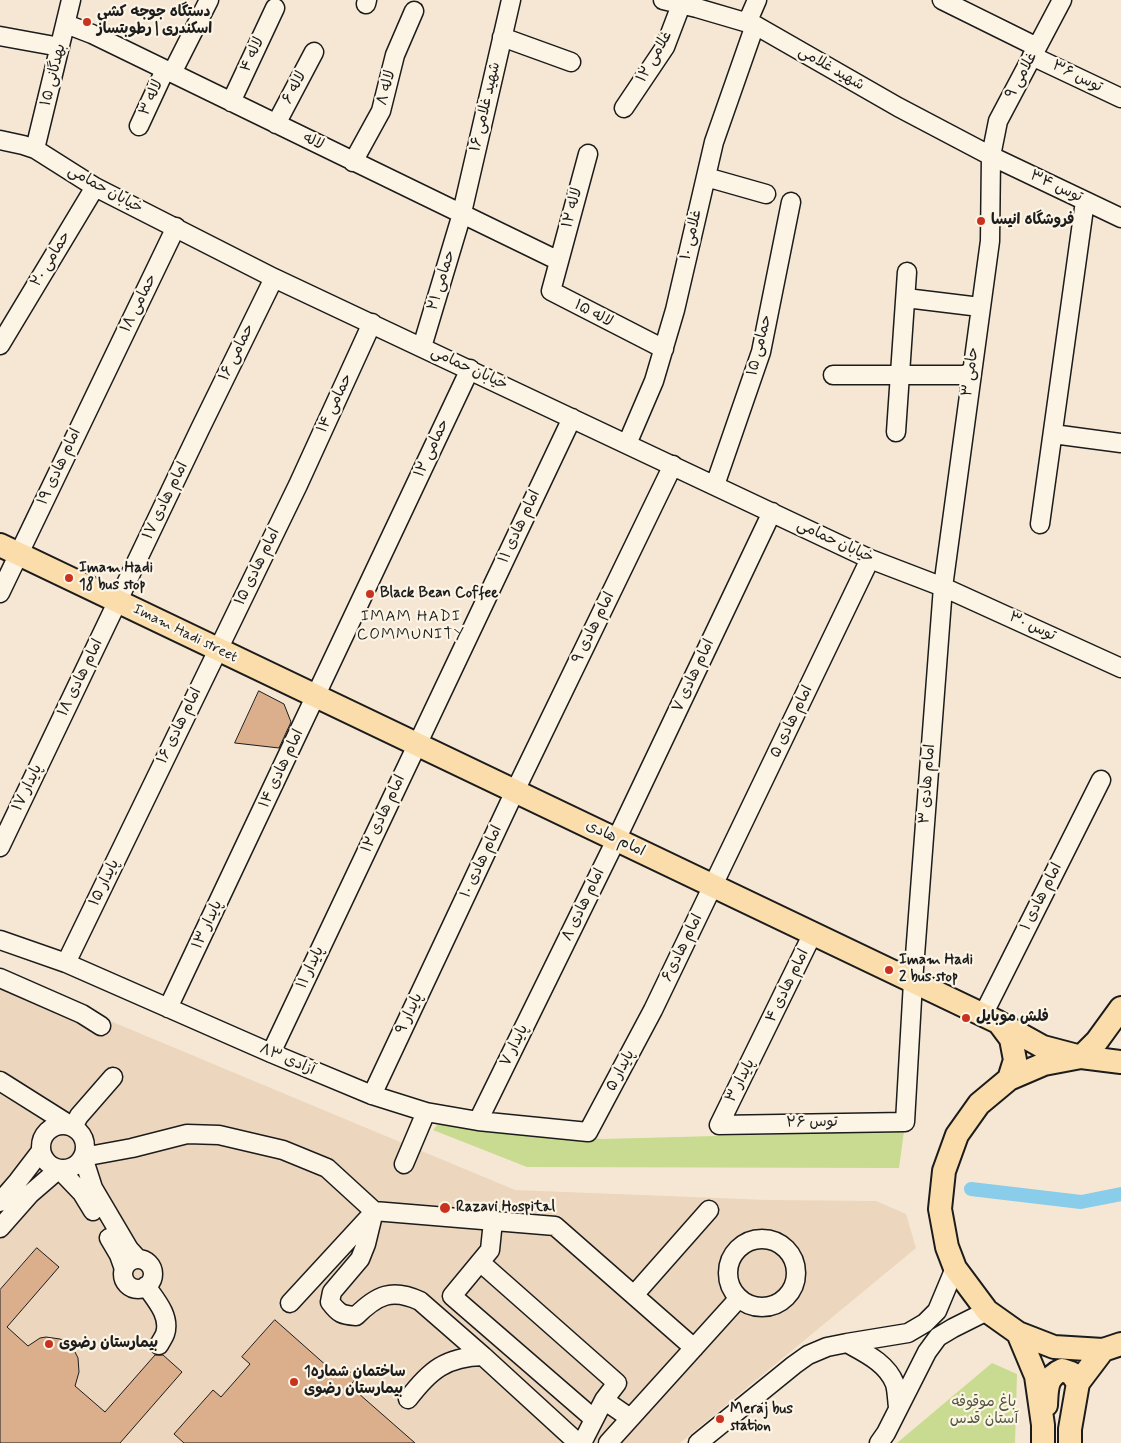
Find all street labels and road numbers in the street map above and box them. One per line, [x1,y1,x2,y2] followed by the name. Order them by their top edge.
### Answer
[633,28,677,86] street label: غلامی ۱۲
[237,35,269,75] street label: لاله ۴
[38,42,70,108] street label: بهدگانی ۱۵
[795,43,867,95] street label: شهید غلامی
[1002,50,1042,102] street label: غلامی ۹
[1049,57,1105,97] street label: توس ۳۶
[467,60,505,154] street label: شهید غلامی ۱۶
[374,68,400,108] street label: لاله ۸
[279,69,311,107] street label: لاله ۶
[136,77,168,119] street label: لاله ۳
[300,129,326,155] street label: لاله
[64,162,146,218] street label: خیابان حمامی
[1027,167,1085,207] street label: توس ۳۴
[559,186,587,230] street label: لاله ۱۲
[678,208,706,262] street label: غلامی ۱۰
[28,229,74,291] street label: حمامی ۲۰
[424,249,460,313] street label: حمامی ۲۱
[117,272,161,336] street label: حمامی ۱۸
[571,296,615,332] street label: لاله ۱۵
[744,314,776,378] street label: حمامی ۱۵
[216,322,258,384] street label: حمامی ۱۶
[428,343,510,395] street label: خیابان حمامی
[959,346,983,398] street label: حامی ۳
[314,372,356,436] street label: حمامی ۱۴
[411,417,453,481] street label: حمامی ۱۲
[34,426,86,508] street label: امام هادی ۱۹
[140,459,192,543] street label: امام هادی ۱۷
[495,487,545,567] street label: امام هادی ۱۱
[794,516,876,568] street label: خیابان حمامی
[232,525,284,609] street label: امام هادی ۱۵
[569,589,619,667] street label: امام هادی ۹
[130,601,240,667] street label: Imam Hadi street
[1006,608,1058,646] street label: توس ۳۰
[55,636,107,720] street label: امام هادی ۱۸
[669,637,719,715] street label: امام هادی ۷
[767,683,817,761] street label: امام هادی ۵
[154,685,206,767] street label: امام هادی ۱۶
[256,727,308,811] street label: امام هادی ۱۴
[916,743,940,825] street label: امام هادی ۳
[9,762,47,814] street label: پایدار ۱۷
[358,772,410,856] street label: امام هادی ۱۲
[582,817,648,861] street label: امام هادی
[457,823,507,901] street label: امام هادی ۱۰
[86,857,124,909] street label: پایدار ۱۵
[1017,860,1067,934] street label: امام هادی ۱
[559,866,609,944] street label: امام هادی ۸
[189,898,227,952] street label: پایدار ۱۳
[659,911,707,985] street label: امام هادی۶
[293,944,329,992] street label: پایدار ۱۱
[763,946,813,1026] street label: امام هادی ۴
[393,991,427,1037] street label: پایدار ۹
[497,1022,533,1070] street label: پایدار ۷
[257,1040,317,1080] street label: آزادی ۸۳
[603,1047,639,1095] street label: پایدار ۵
[723,1056,759,1106] street label: پایدار ۳
[786,1114,838,1132] street label: توس ۲۶

